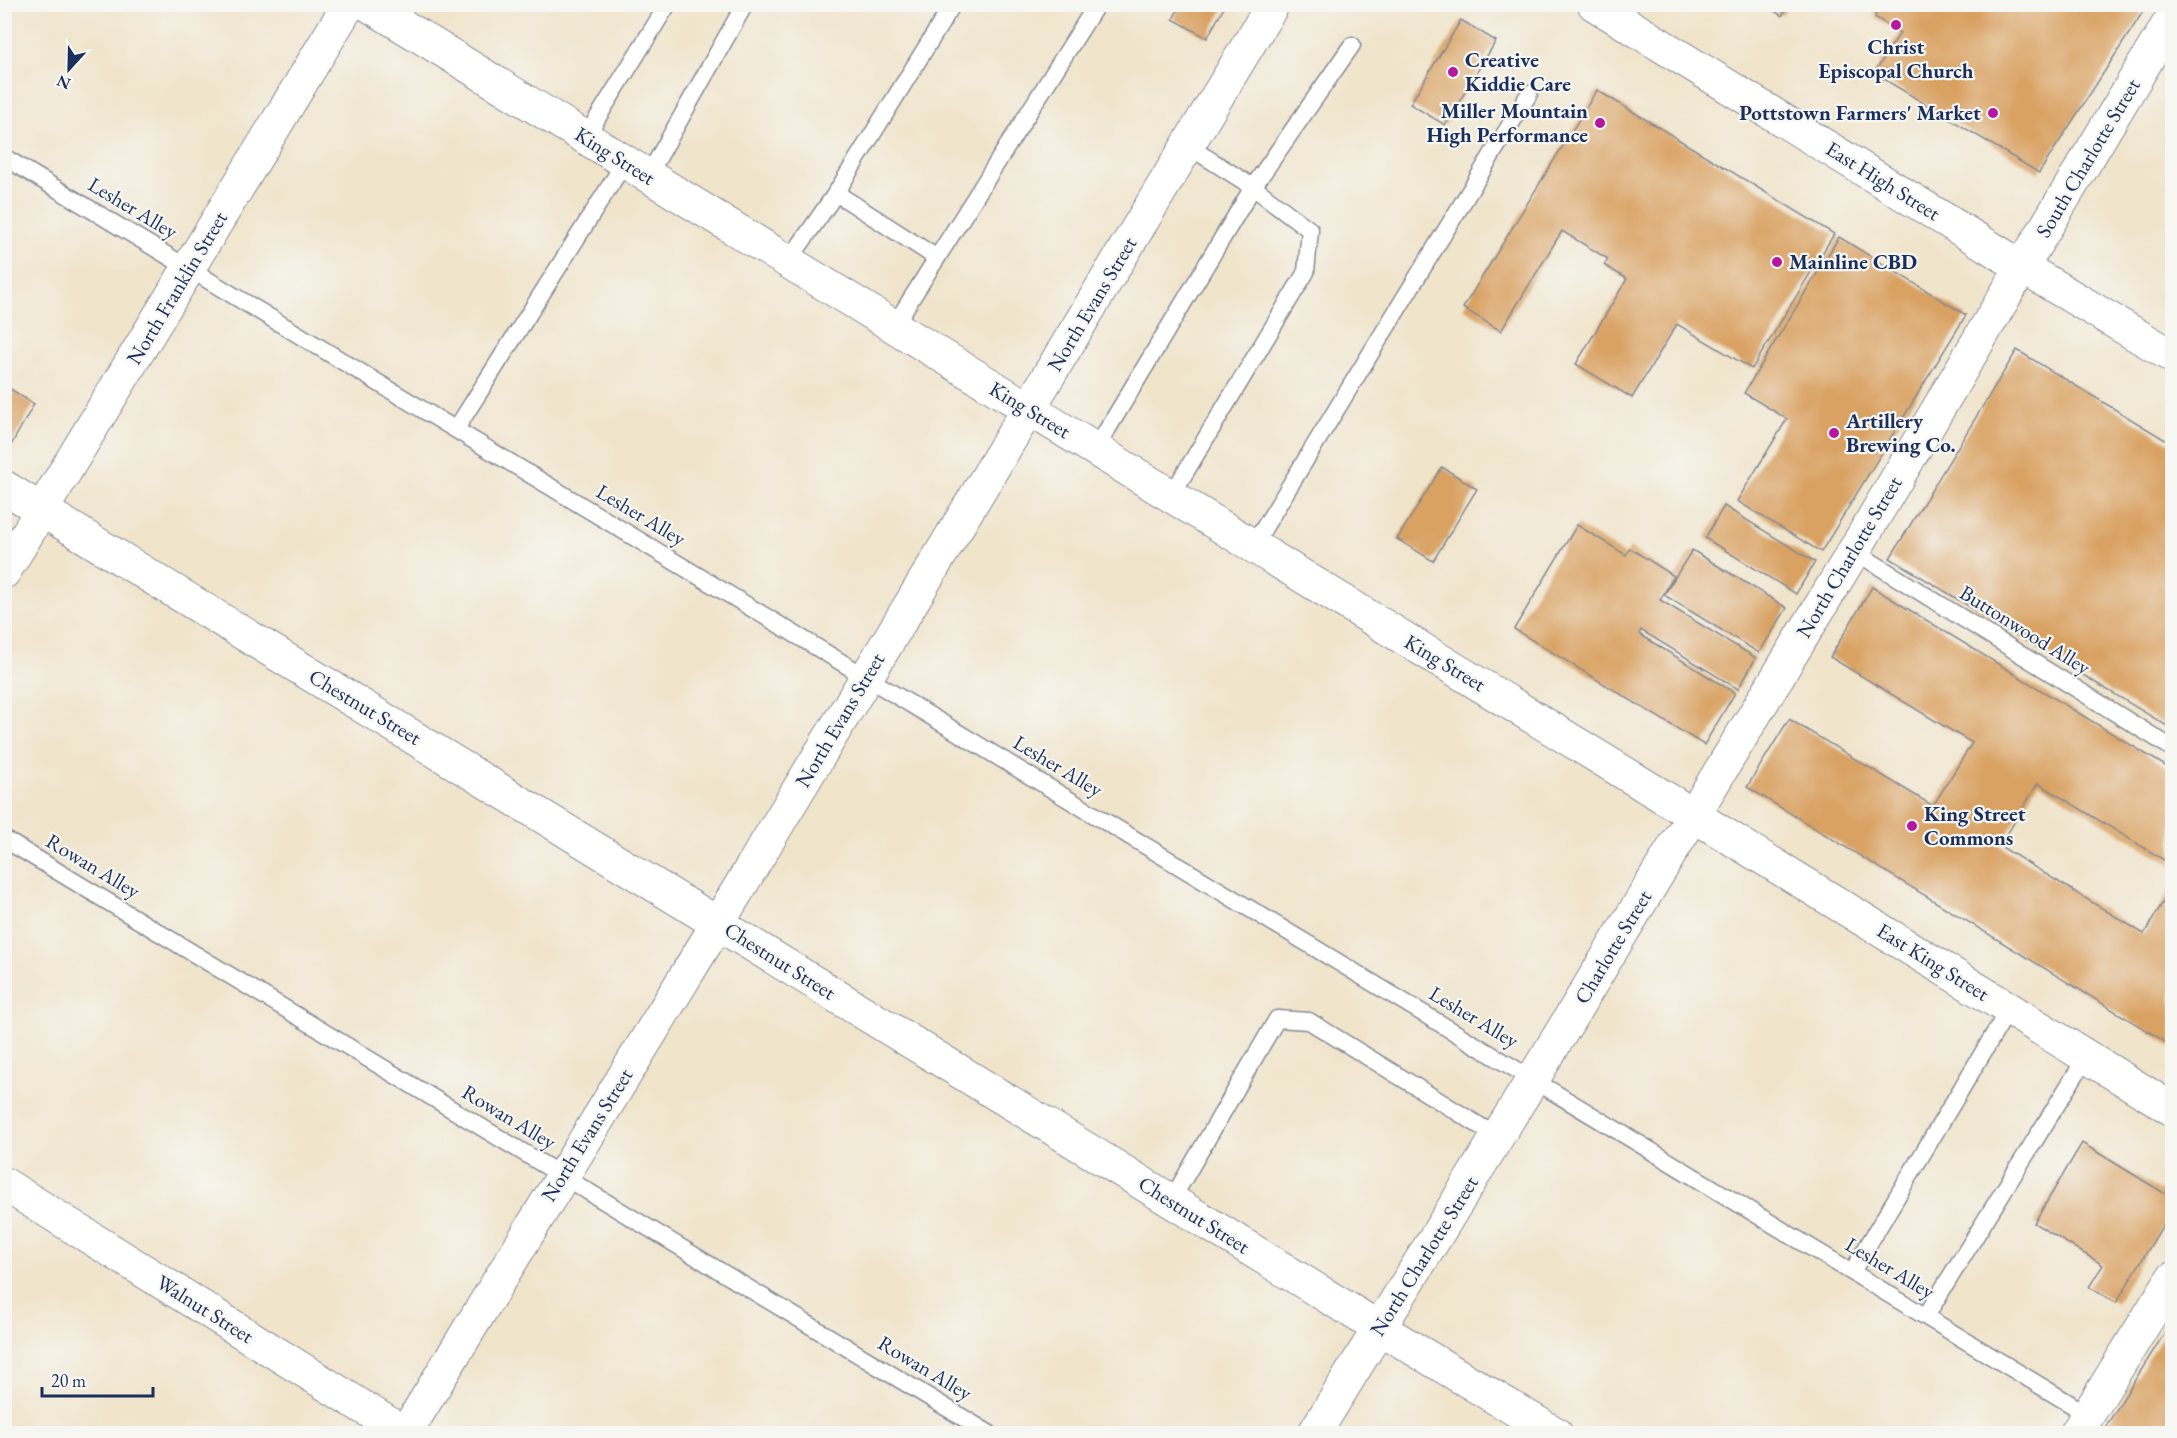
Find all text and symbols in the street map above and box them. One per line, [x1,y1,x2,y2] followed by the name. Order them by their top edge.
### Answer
[1889,18,1903,32] marker: Christ Episcopal Church
[1818,33,1974,84] place label: Christ Episcopal Church
[39,39,99,99] north arrow
[1465,46,1571,97] place label: Creative Kiddie Care
[1446,65,1460,79] marker: Creative Kiddie Care
[54,70,74,95] text: N
[2029,73,2146,242] street label: South Charlotte Street
[1427,97,1588,148] place label: Miller Mountain High Performance
[1739,99,1981,126] place label: Pottstown Farmers' Market
[1986,106,2000,120] marker: Pottstown Farmers' Market
[1593,116,1607,130] marker: Miller Mountain High Performance
[570,120,661,191] street label: King Street
[1821,135,1946,227] street label: East High Street
[84,170,184,245] street label: Lesher Alley
[120,206,233,369] street label: North Franklin Street
[1041,231,1143,376] street label: North Evans Street
[1789,248,1917,275] place label: Mainline CBD
[1770,255,1784,269] marker: Mainline CBD
[985,375,1076,445] street label: King Street
[1845,407,1956,458] place label: Artillery Brewing Co.
[1827,426,1841,440] marker: Artillery Brewing Co.
[1790,471,1908,643] street label: North Charlotte Street
[592,477,692,552] street label: Lesher Alley
[1955,579,2096,681] street label: Buttonwood Alley
[1400,628,1491,698] street label: King Street
[789,647,891,792] street label: North Evans Street
[304,662,427,751] street label: Chestnut Street
[1009,728,1109,803] street label: Lesher Alley
[1924,800,2026,851] place label: King Street Commons
[1905,819,1919,833] marker: King Street Commons
[41,827,146,905] street label: Rowan Alley
[1568,884,1657,1009] street label: Charlotte Street
[720,916,841,1006] street label: Chestnut Street
[1872,916,1995,1007] street label: East King Street
[1425,979,1525,1054] street label: Lesher Alley
[535,1063,639,1206] street label: North Evans Street
[457,1078,562,1156] street label: Rowan Alley
[1134,1170,1255,1260] street label: Chestnut Street
[1363,1170,1484,1341] street label: North Charlotte Street
[1841,1230,1941,1305] street label: Lesher Alley
[152,1268,259,1349] street label: Walnut Street
[873,1329,978,1407] street label: Rowan Alley
[42,1360,153,1398] scale bar
[51,1369,86,1392] text: 20 m

